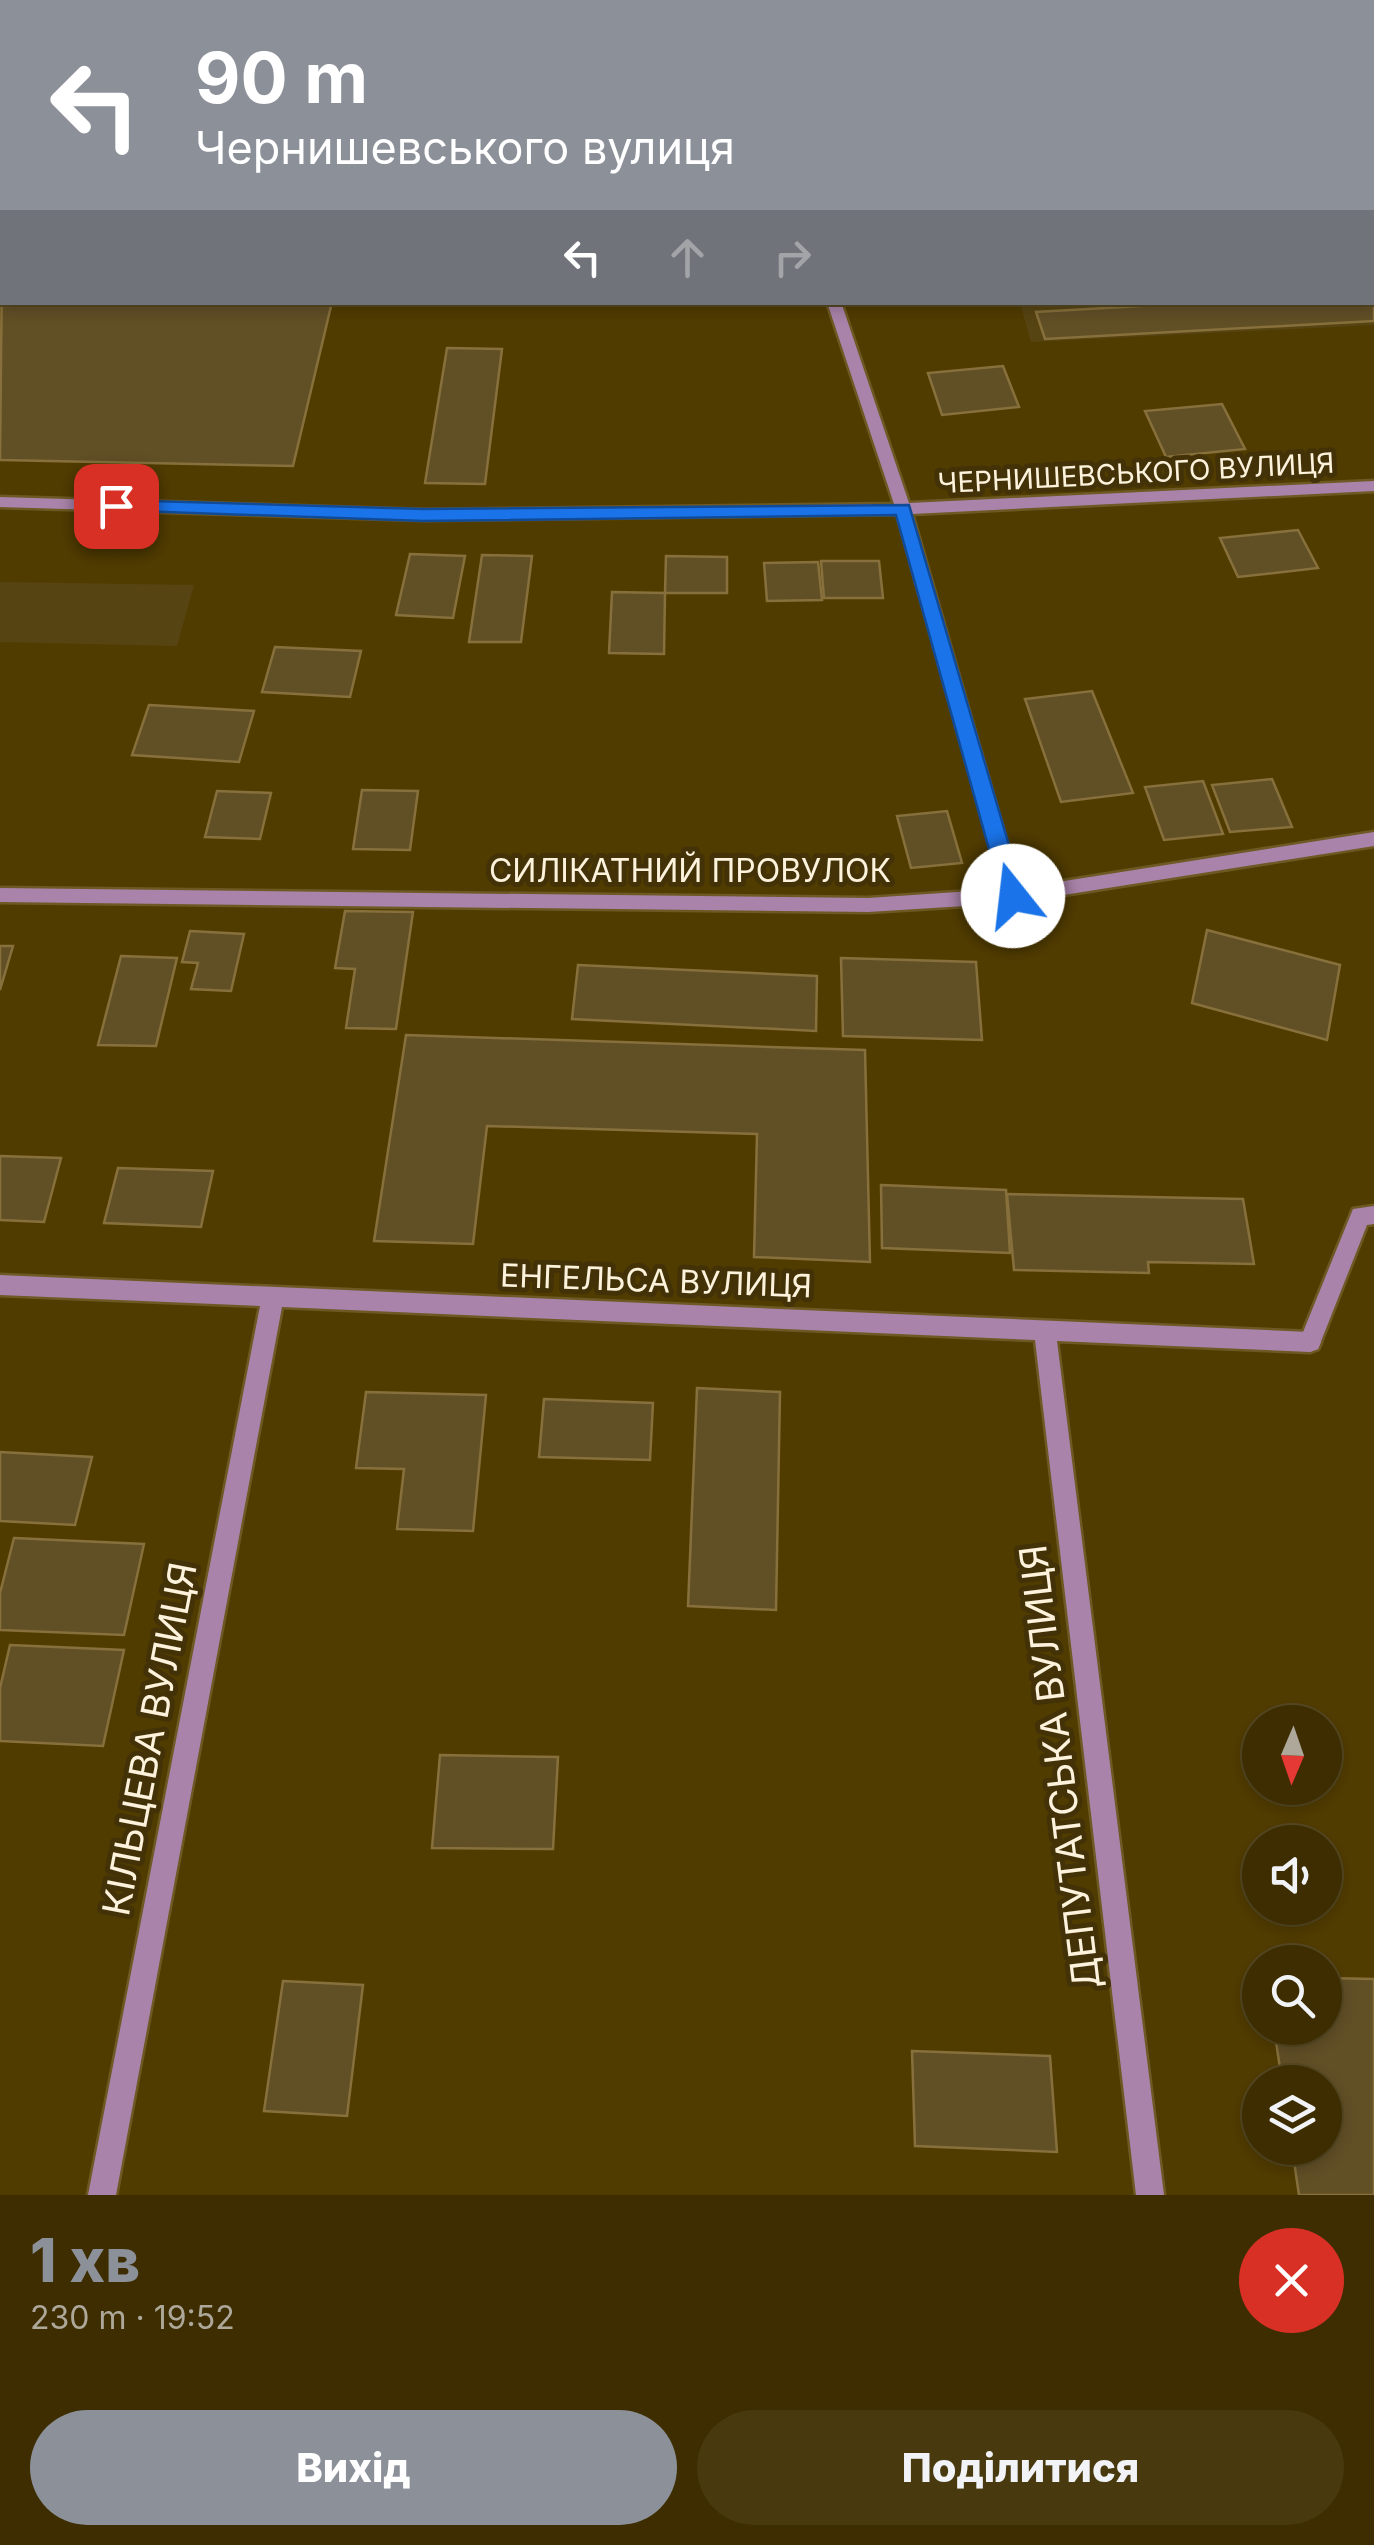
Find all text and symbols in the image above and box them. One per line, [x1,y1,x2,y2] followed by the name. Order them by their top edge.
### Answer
[195,35,368,120] text: 90 m
[30,40,160,170] icon: left
[195,120,735,175] text: Чернишевського вулиця
[555,230,610,285] icon: left
[660,230,715,285] icon: ahead
[765,230,820,285] icon: right
[937,446,1335,500] street label: ЧЕРНИШЕВСЬКОГО ВУЛИЦЯ
[74,464,159,549] pin
[89,479,144,534] icon: arrive
[961,844,1065,948] position arrow
[489,851,891,890] street label: СИЛІКАТНИЙ ПРОВУЛОК
[499,1256,813,1305] street label: ЕНГЕЛЬСА ВУЛИЦЯ
[1009,1542,1109,1992] street label: ДЕПУТАТСЬКА ВУЛИЦЯ
[92,1558,206,1919] street label: КІЛЬЦЕВА ВУЛИЦЯ
[1242,1705,1342,1805] north arrow
[1242,1705,1342,2165] map controls
[1242,1825,1342,1925] button: sound
[1242,1945,1342,2045] button: search
[1242,2065,1342,2165] button: layers
[30,2224,140,2296] text: 1 хв
[1239,2228,1344,2333] button: close
[30,2298,235,2337] text: 230 m · 19:52
[30,2410,677,2525] button: Вихід
[697,2410,1344,2525] button: Поділитися

